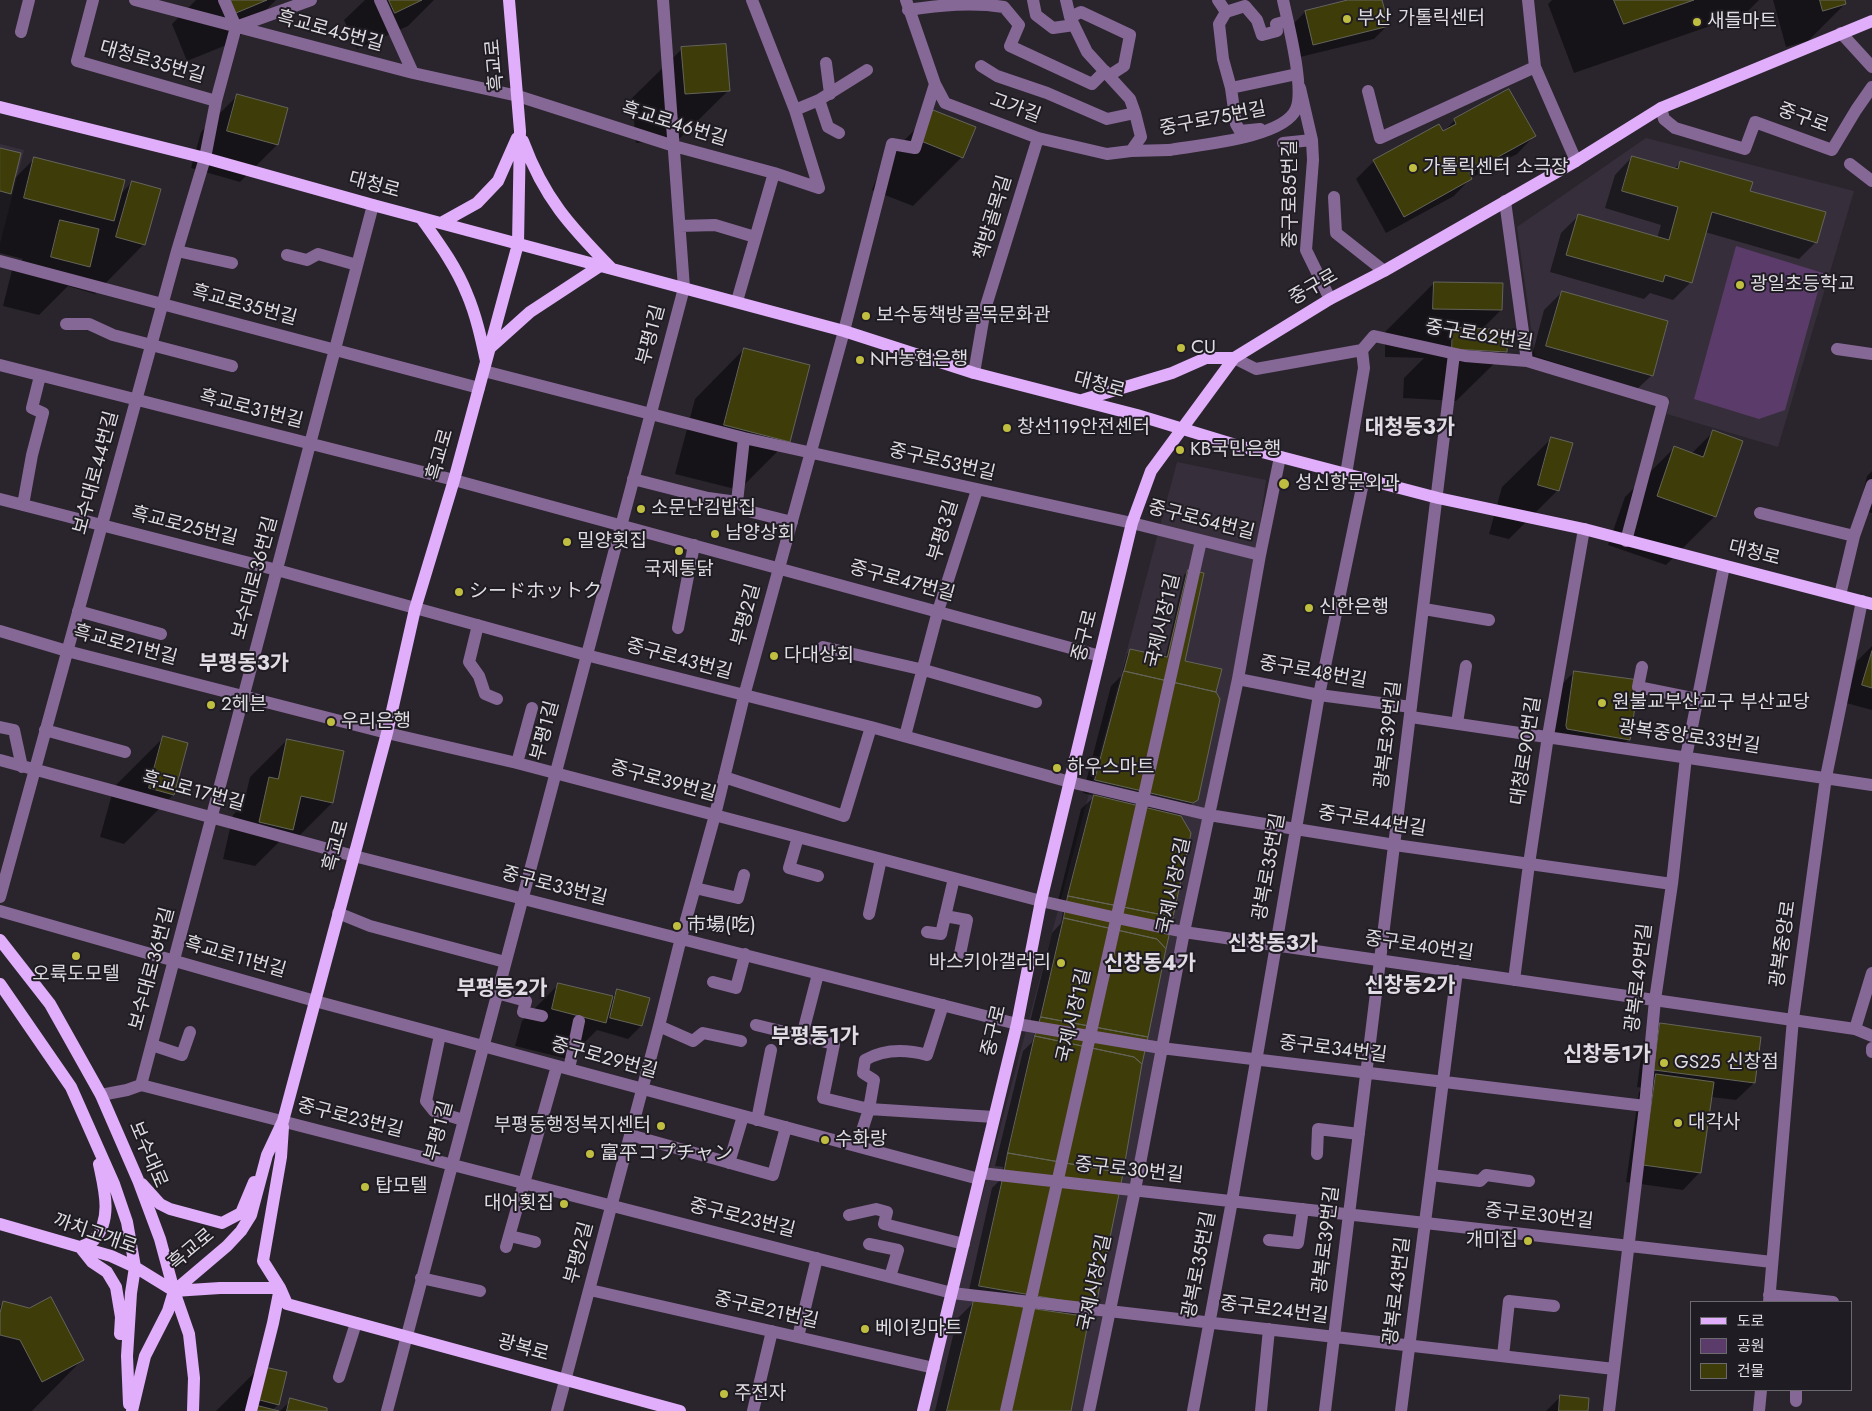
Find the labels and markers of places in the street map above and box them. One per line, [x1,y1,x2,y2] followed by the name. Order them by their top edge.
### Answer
[1357,8,1485,30] place label: 부산 가톨릭센터
[1707,11,1777,33] place label: 새들마트
[1341,13,1353,25] marker: 부산 가톨릭센터
[1691,16,1703,28] marker: 새들마트
[1423,157,1569,179] place label: 가톨릭센터 소극장
[1407,162,1419,174] marker: 가톨릭센터 소극장
[1750,274,1855,296] place label: 광일초등학교
[1734,279,1746,291] marker: 광일초등학교
[876,305,1051,327] place label: 보수동책방골목문화관
[860,310,872,322] marker: 보수동책방골목문화관
[1191,337,1216,359] place label: CU
[1175,342,1187,354] marker: CU
[870,349,968,371] place label: NH농협은행
[854,354,866,366] marker: NH농협은행
[1017,417,1150,439] place label: 창선119안전센터
[1001,422,1013,434] marker: 창선119안전센터
[1190,439,1281,461] place label: KB국민은행
[1174,444,1186,456] marker: KB국민은행
[1295,473,1400,495] place label: 성신항문외과
[1277,477,1291,491] marker: 성신항문외과
[651,498,756,520] place label: 소문난김밥집
[635,503,647,515] marker: 소문난김밥집
[725,523,795,545] place label: 남양상회
[709,528,721,540] marker: 남양상회
[577,531,647,553] place label: 밀양횟집
[561,536,573,548] marker: 밀양횟집
[673,545,685,557] marker: 국제통닭
[644,559,714,581] place label: 국제통닭
[469,581,602,603] place label: シードホットク
[453,586,465,598] marker: シードホットク
[1319,597,1389,619] place label: 신한은행
[1303,602,1315,614] marker: 신한은행
[784,645,854,667] place label: 다대상회
[768,650,780,662] marker: 다대상회
[1612,692,1810,714] place label: 원불교부산교구 부산교당
[221,694,267,716] place label: 2헤븐
[1596,697,1608,709] marker: 원불교부산교구 부산교당
[205,699,217,711] marker: 2헤븐
[341,711,411,733] place label: 우리은행
[325,716,337,728] marker: 우리은행
[1067,757,1154,779] place label: 하우스마트
[1051,762,1063,774] marker: 하우스마트
[687,915,756,937] place label: 市場(吃)
[671,920,683,932] marker: 市場(吃)
[70,950,82,962] marker: 오륙도모텔
[929,952,1051,974] place label: 바스키아갤러리
[1055,957,1067,969] marker: 바스키아갤러리
[32,964,120,986] place label: 오륙도모텔
[1674,1052,1779,1074] place label: GS25 신창점
[1658,1057,1670,1069] marker: GS25 신창점
[1688,1112,1740,1134] place label: 대각사
[494,1115,651,1137] place label: 부평동행정복지센터
[1672,1117,1684,1129] marker: 대각사
[655,1120,667,1132] marker: 부평동행정복지센터
[835,1129,887,1151] place label: 수화랑
[819,1134,831,1146] marker: 수화랑
[600,1143,733,1165] place label: 富平コプチャン
[584,1148,596,1160] marker: 富平コプチャン
[375,1176,427,1198] place label: 탑모텔
[359,1181,371,1193] marker: 탑모텔
[484,1193,554,1215] place label: 대어횟집
[558,1198,570,1210] marker: 대어횟집
[1466,1230,1518,1252] place label: 개미집
[1522,1235,1534,1247] marker: 개미집
[875,1318,962,1340] place label: 베이킹마트
[859,1323,871,1335] marker: 베이킹마트
[734,1383,786,1405] place label: 주전자
[718,1388,730,1400] marker: 주전자

